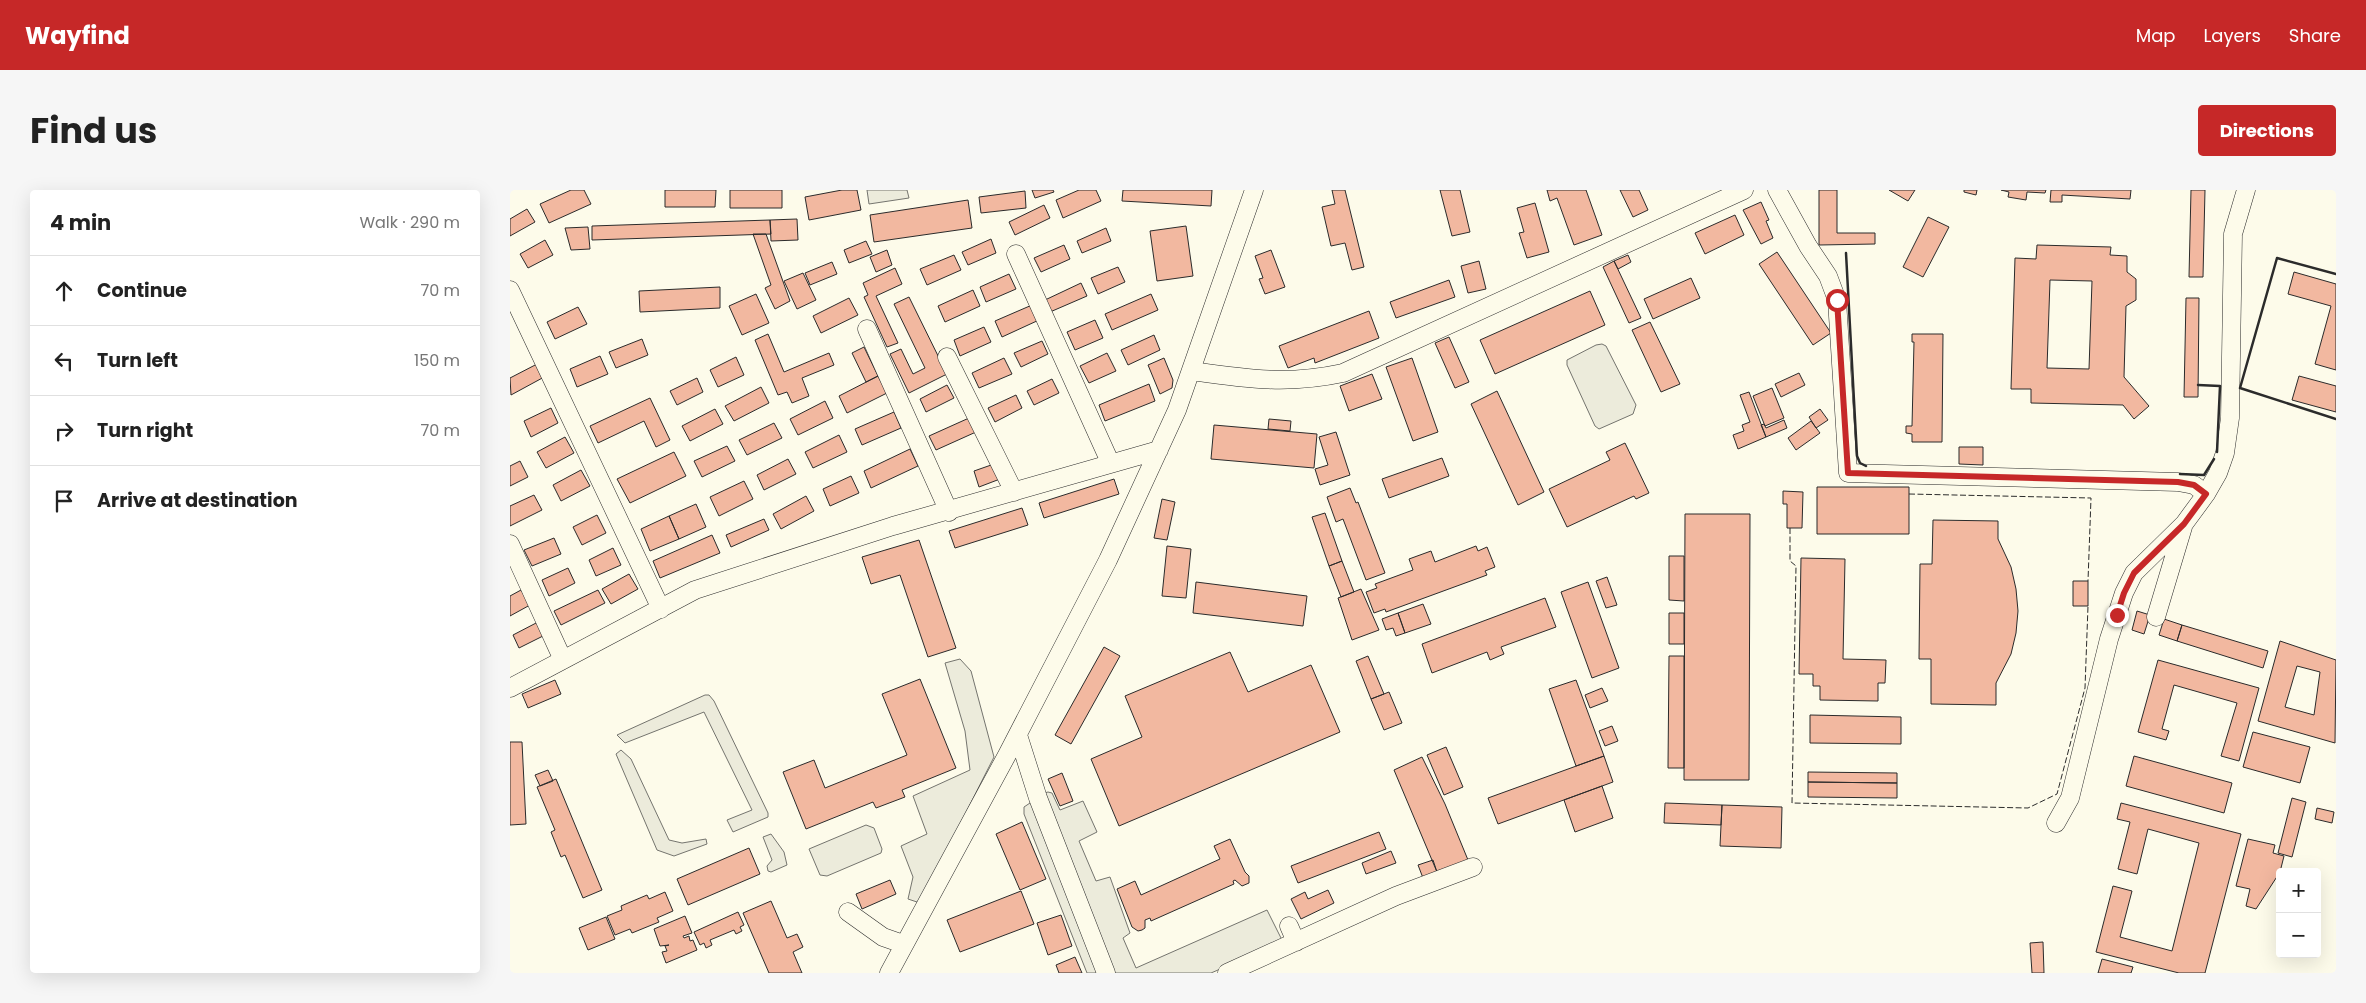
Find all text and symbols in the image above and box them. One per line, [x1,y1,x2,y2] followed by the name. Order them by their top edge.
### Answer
[25,19,130,52] text: Wayfind
[2136,23,2176,48] text: Map
[2204,23,2261,48] text: Layers
[2289,23,2341,48] text: Share
[2198,105,2336,156] button: Directions
[30,106,157,155] text: Find us
[50,208,111,237] text: 4 min
[359,211,460,234] text: Walk · 290 m
[50,277,78,305] icon: ahead
[97,277,187,304] text: Continue
[420,279,460,302] text: 70 m
[1826,289,1849,312] route start
[50,347,78,375] icon: left
[97,347,178,374] text: Turn left
[414,349,460,372] text: 150 m
[50,417,78,445] icon: right
[97,417,193,444] text: Turn right
[420,419,460,442] text: 70 m
[50,487,78,515] icon: arrive
[97,487,298,514] text: Arrive at destination
[2106,604,2129,627] route end
[2276,868,2321,958] map controls
[2276,868,2321,913] button: +
[2276,913,2321,958] button: −

